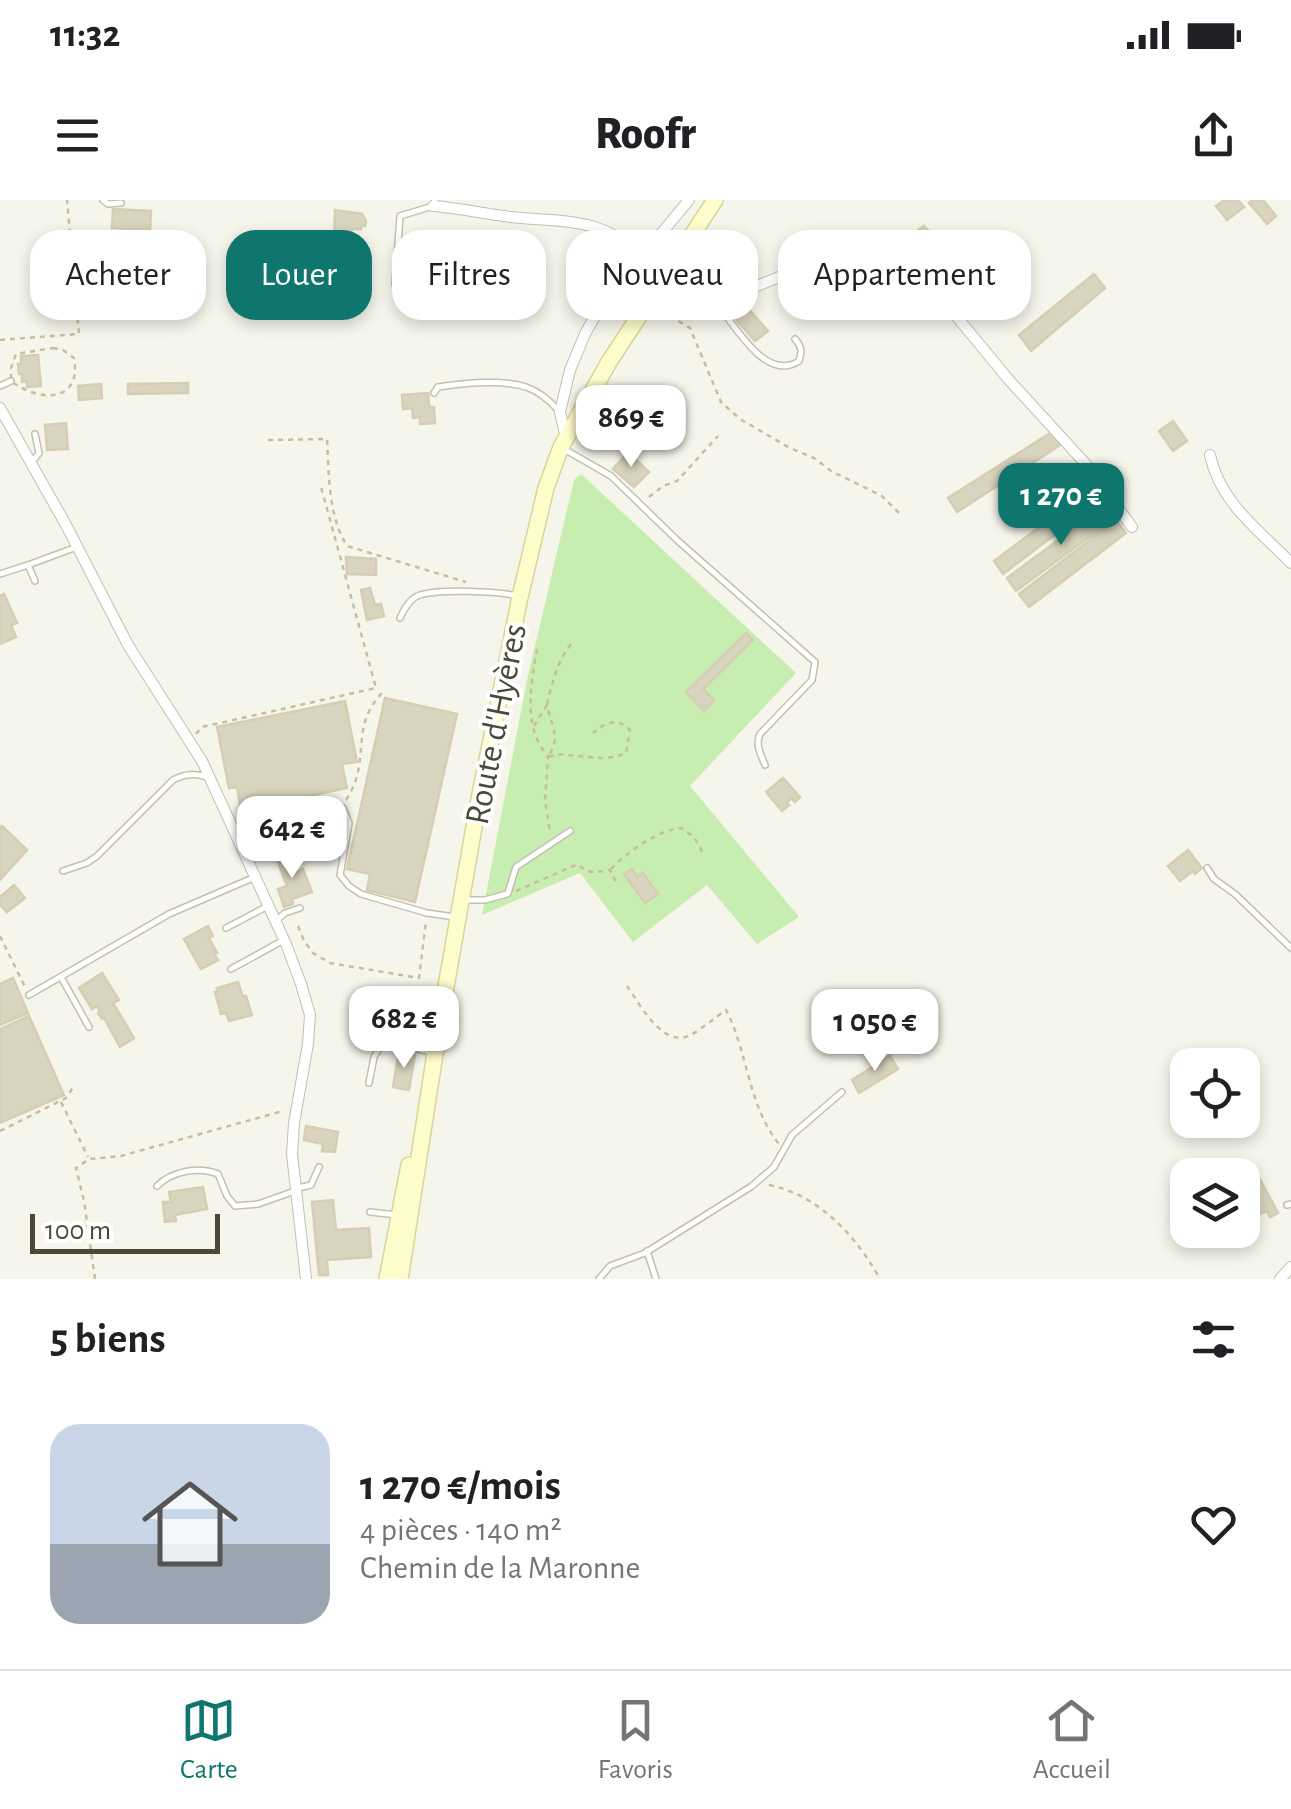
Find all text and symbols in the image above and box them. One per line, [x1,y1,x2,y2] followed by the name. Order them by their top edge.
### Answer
[50,16,120,54] text: 11:32
[50,108,105,163] icon: menu
[1186,108,1241,163] icon: share
[595,112,696,157] text: Roofr
[30,230,206,320] chip: Acheter
[226,230,372,320] chip: Louer
[392,230,546,320] chip: Filtres
[566,230,758,320] chip: Nouveau
[778,230,1031,320] chip: Appartement
[561,385,701,470] pin: 869 €
[598,401,664,433] text: 869 €
[969,463,1153,548] pin: 1 270 €
[1020,479,1102,511] text: 1 270 €
[460,621,533,828] street label: Route d'Hyères
[222,796,362,881] pin: 642 €
[259,812,325,844] text: 642 €
[334,986,474,1071] pin: 682 €
[783,989,967,1074] pin: 1 050 €
[371,1002,437,1034] text: 682 €
[833,1005,917,1037] text: 1 050 €
[1170,1048,1260,1248] map controls
[1170,1048,1260,1138] button: locate
[1170,1158,1260,1248] button: layers
[30,1209,220,1254] scale bar
[45,1217,111,1245] text: 100 m
[1186,1312,1241,1367] icon: filters
[50,1318,166,1360] text: 5 biens
[130,1464,250,1584] icon: home
[360,1465,561,1507] text: 1 270 €/mois
[1186,1497,1241,1552] icon: heart
[360,1514,562,1546] text: 4 pièces · 140 m²
[360,1552,640,1584] text: Chemin de la Maronne
[180,1693,238,1787] tab: Carte
[598,1693,673,1787] tab: Favoris
[1033,1693,1111,1787] tab: Accueil

